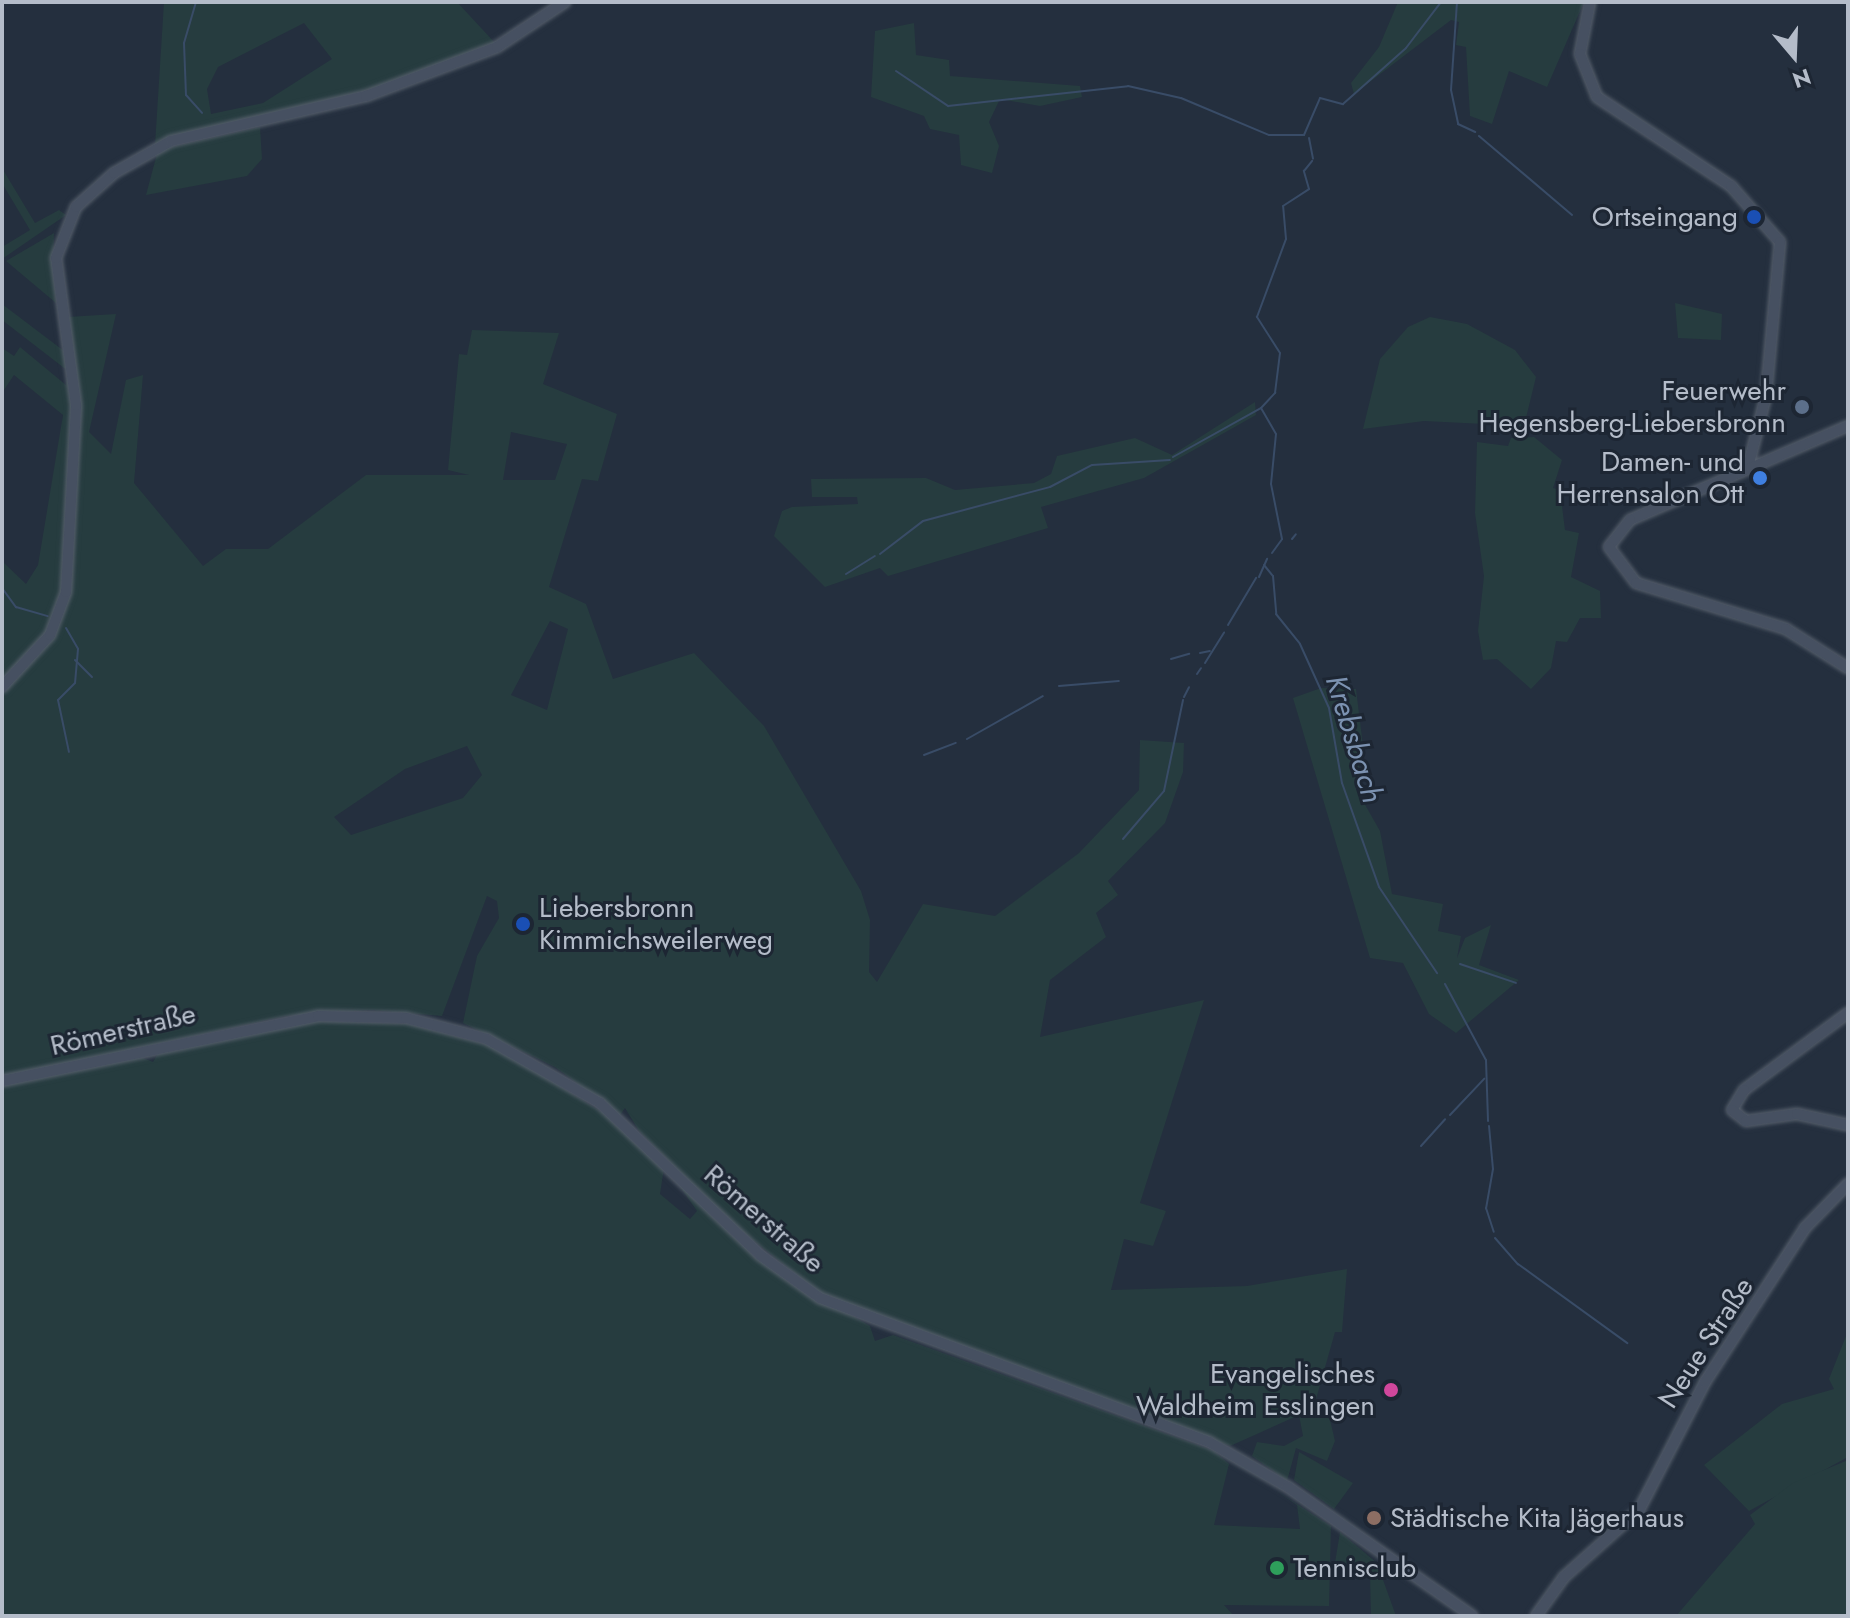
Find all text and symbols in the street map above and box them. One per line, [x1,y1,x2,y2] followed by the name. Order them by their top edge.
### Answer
[1754,16,1834,96] north arrow
[1788,61,1815,97] text: N
[1592,200,1738,234] place label: Ortseingang
[1745,208,1763,226] marker: Ortseingang
[1478,374,1786,440] place label: Feuerwehr Hegensberg-Liebersbronn
[1793,398,1811,416] marker: Feuerwehr Hegensberg-Liebersbronn
[1557,445,1744,511] place label: Damen- und Herrensalon Ott
[1751,469,1769,487] marker: Damen- und Herrensalon Ott
[1318,671,1390,807] water label: Krebsbach
[539,891,773,957] place label: Liebersbronn Kimmichsweilerweg
[514,915,532,933] marker: Liebersbronn Kimmichsweilerweg
[47,997,199,1063] street label: Römerstraße
[697,1158,831,1280] street label: Römerstraße
[1651,1271,1761,1415] street label: Neue Straße
[1136,1357,1375,1423] place label: Evangelisches Waldheim Esslingen
[1382,1381,1400,1399] marker: Evangelisches Waldheim Esslingen
[1390,1501,1684,1535] place label: Städtische Kita Jägerhaus
[1365,1509,1383,1527] marker: Städtische Kita Jägerhaus
[1293,1551,1416,1585] place label: Tennisclub
[1268,1559,1286,1577] marker: Tennisclub

